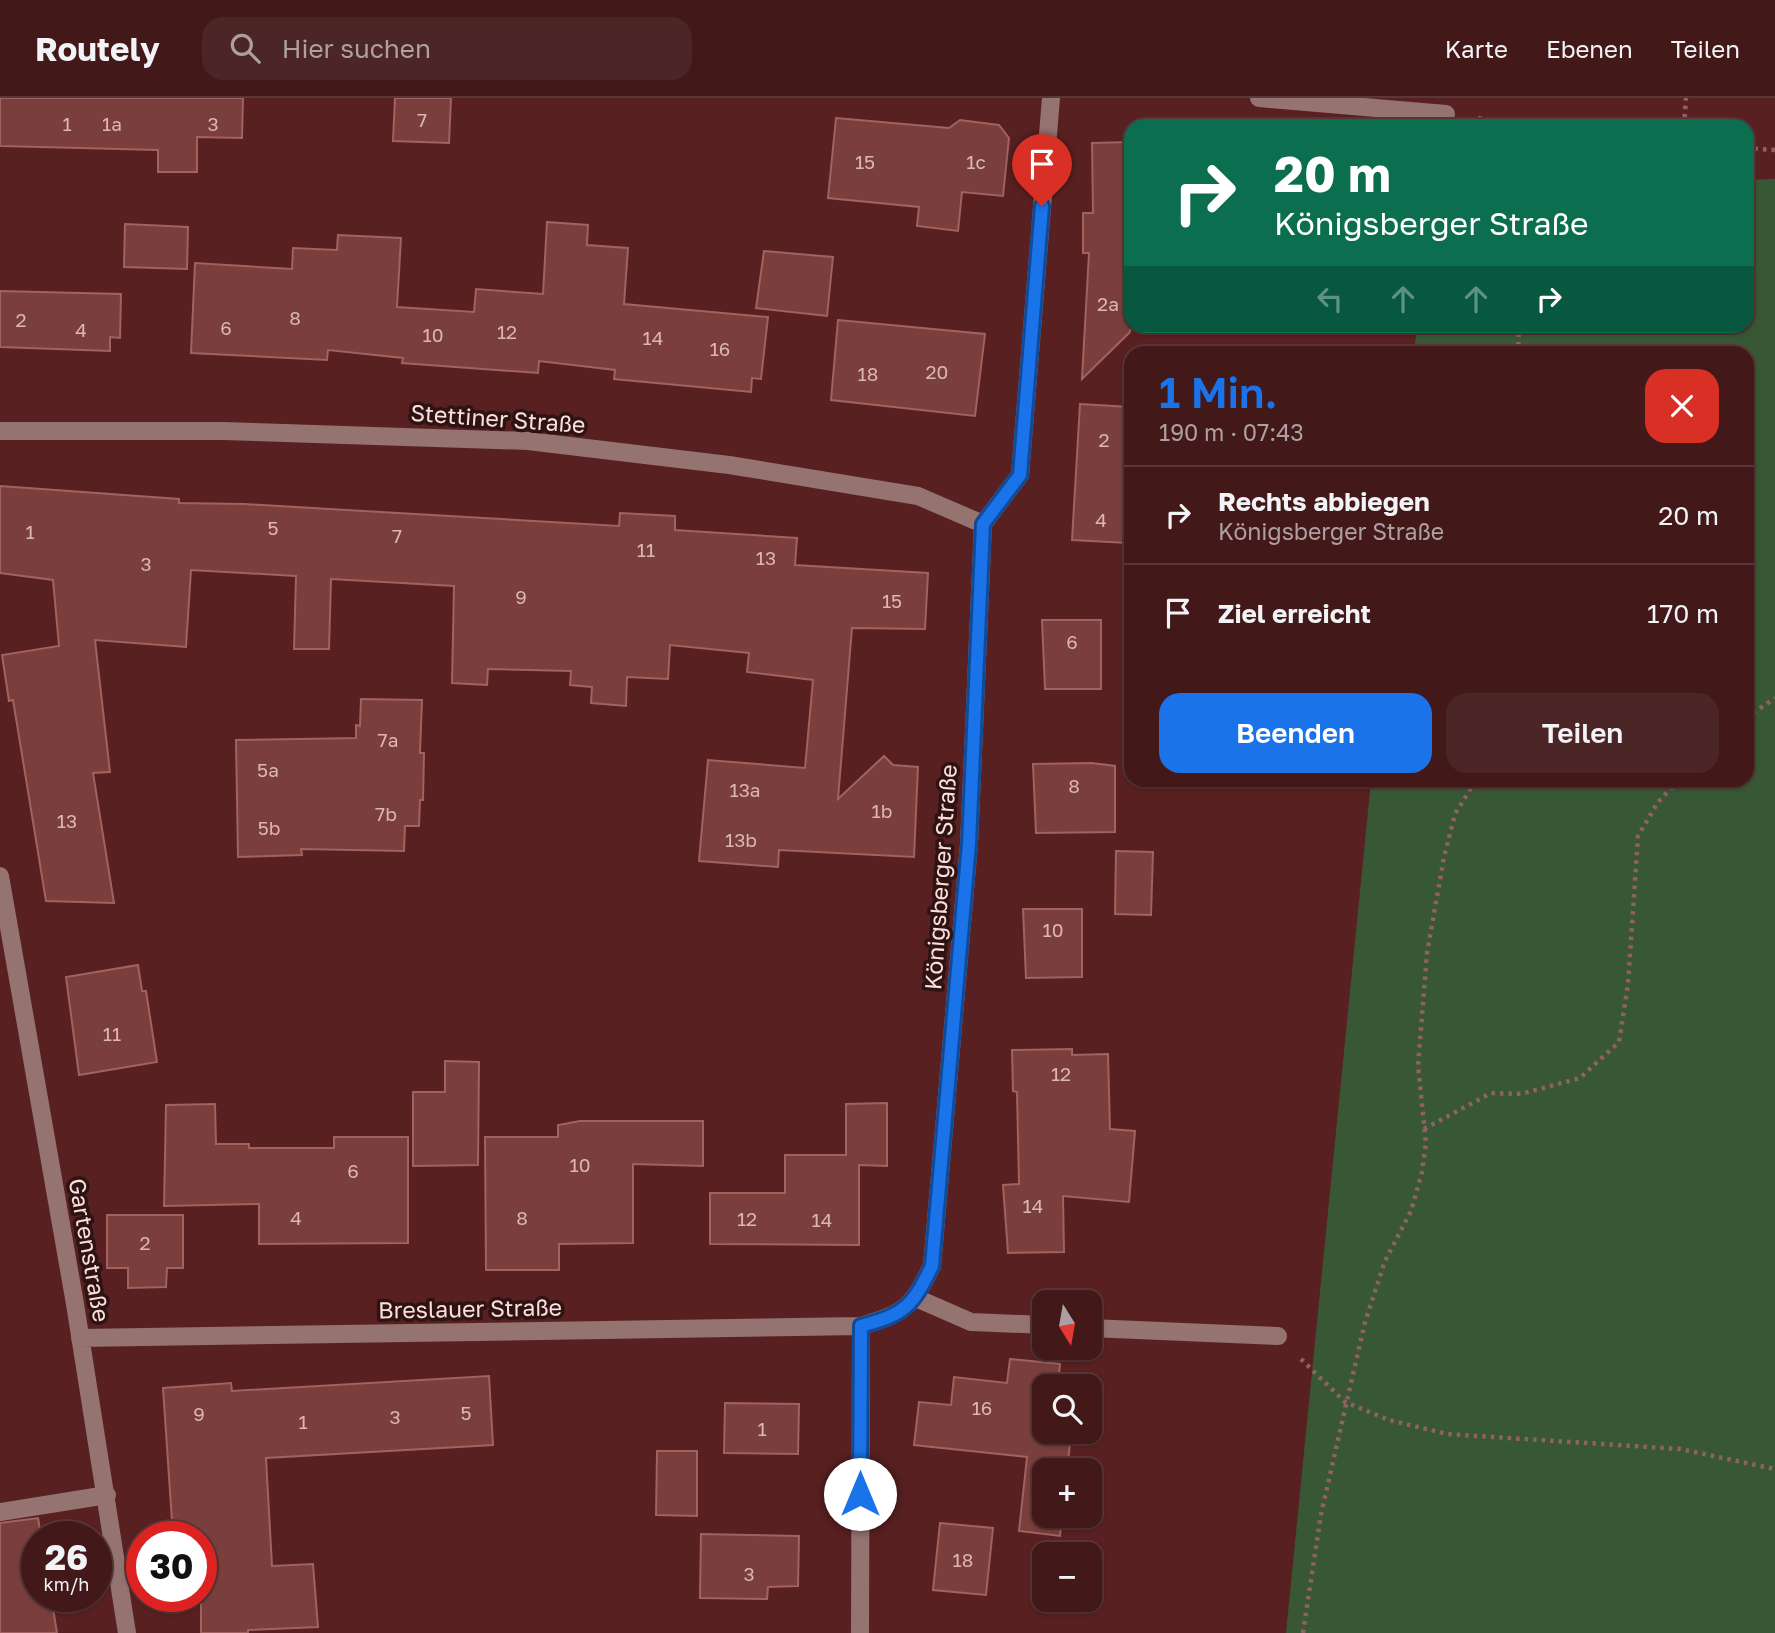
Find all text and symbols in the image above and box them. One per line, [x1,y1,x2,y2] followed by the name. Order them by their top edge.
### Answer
[202,17,692,80] search box
[35,29,160,68] text: Routely
[226,29,264,67] icon: search
[282,33,431,64] text: Hier suchen
[1445,34,1508,63] text: Karte
[1546,34,1633,63] text: Ebenen
[1671,34,1740,63] text: Teilen
[417,108,427,131] house number: 7
[62,112,72,135] house number: 1
[102,112,122,135] house number: 1a
[207,112,219,135] house number: 3
[1012,134,1072,206] pin
[1274,144,1391,203] text: 20 m
[1023,145,1061,183] icon: arrive
[1159,147,1250,238] icon: right
[855,150,875,173] house number: 15
[966,150,986,173] house number: 1c
[1274,204,1589,242] text: Königsberger Straße
[1311,280,1349,318] icon: left
[1384,280,1422,318] icon: ahead
[1457,280,1495,318] icon: ahead
[1530,280,1568,318] icon: right
[1097,292,1119,315] house number: 2a
[289,306,301,329] house number: 8
[15,308,27,331] house number: 2
[220,316,232,339] house number: 6
[75,318,87,341] house number: 4
[497,320,517,343] house number: 12
[423,323,444,346] house number: 10
[643,326,663,349] house number: 14
[710,337,730,360] house number: 16
[926,360,948,383] house number: 20
[858,362,878,385] house number: 18
[1159,367,1277,417] text: 1 Min.
[1645,369,1719,443] button: close
[410,398,586,438] street label: Stettiner Straße
[1159,418,1304,446] text: 190 m · 07:43
[1098,428,1110,451] house number: 2
[1218,486,1430,517] text: Rechts abbiegen
[1159,496,1197,534] icon: right
[1658,500,1719,531] text: 20 m
[1095,508,1107,531] house number: 4
[267,516,279,539] house number: 5
[1218,517,1444,545] text: Königsberger Straße
[25,520,35,543] house number: 1
[392,524,402,547] house number: 7
[637,538,655,561] house number: 11
[756,546,776,569] house number: 13
[140,552,152,575] house number: 3
[515,585,527,608] house number: 9
[882,589,902,612] house number: 15
[1159,594,1197,632] icon: arrive
[1218,598,1371,629] text: Ziel erreicht
[1647,598,1719,629] text: 170 m
[1066,630,1078,653] house number: 6
[1159,693,1432,773] button: Beenden
[1446,693,1719,773] button: Teilen
[378,728,398,751] house number: 7a
[257,758,279,781] house number: 5a
[918,763,962,991] street label: Königsberger Straße
[1068,774,1080,797] house number: 8
[729,778,761,801] house number: 13a
[872,799,892,822] house number: 1b
[375,802,397,825] house number: 7b
[57,809,77,832] house number: 13
[258,816,280,839] house number: 5b
[725,828,757,851] house number: 13b
[1043,918,1064,941] house number: 10
[103,1022,121,1045] house number: 11
[1051,1062,1071,1085] house number: 12
[570,1153,591,1176] house number: 10
[347,1159,359,1182] house number: 6
[64,1176,116,1324] street label: Gartenstraße
[1023,1194,1043,1217] house number: 14
[290,1206,302,1229] house number: 4
[516,1206,528,1229] house number: 8
[737,1207,757,1230] house number: 12
[812,1208,832,1231] house number: 14
[139,1231,151,1254] house number: 2
[1032,1290,1102,1360] north arrow
[1032,1290,1102,1612] map controls
[378,1292,562,1324] street label: Breslauer Straße
[1032,1374,1102,1444] button: search
[972,1396,992,1419] house number: 16
[460,1401,472,1424] house number: 5
[193,1402,205,1425] house number: 9
[389,1405,401,1428] house number: 3
[298,1410,308,1433] house number: 1
[757,1417,767,1440] house number: 1
[823,1457,897,1531] position arrow
[1032,1458,1102,1528] button: +
[126,1521,217,1612] speed limit sign: 30
[45,1536,88,1578] text: 26
[1032,1542,1102,1612] button: −
[953,1548,973,1571] house number: 18
[743,1562,755,1585] house number: 3
[44,1573,89,1595] text: km/h

